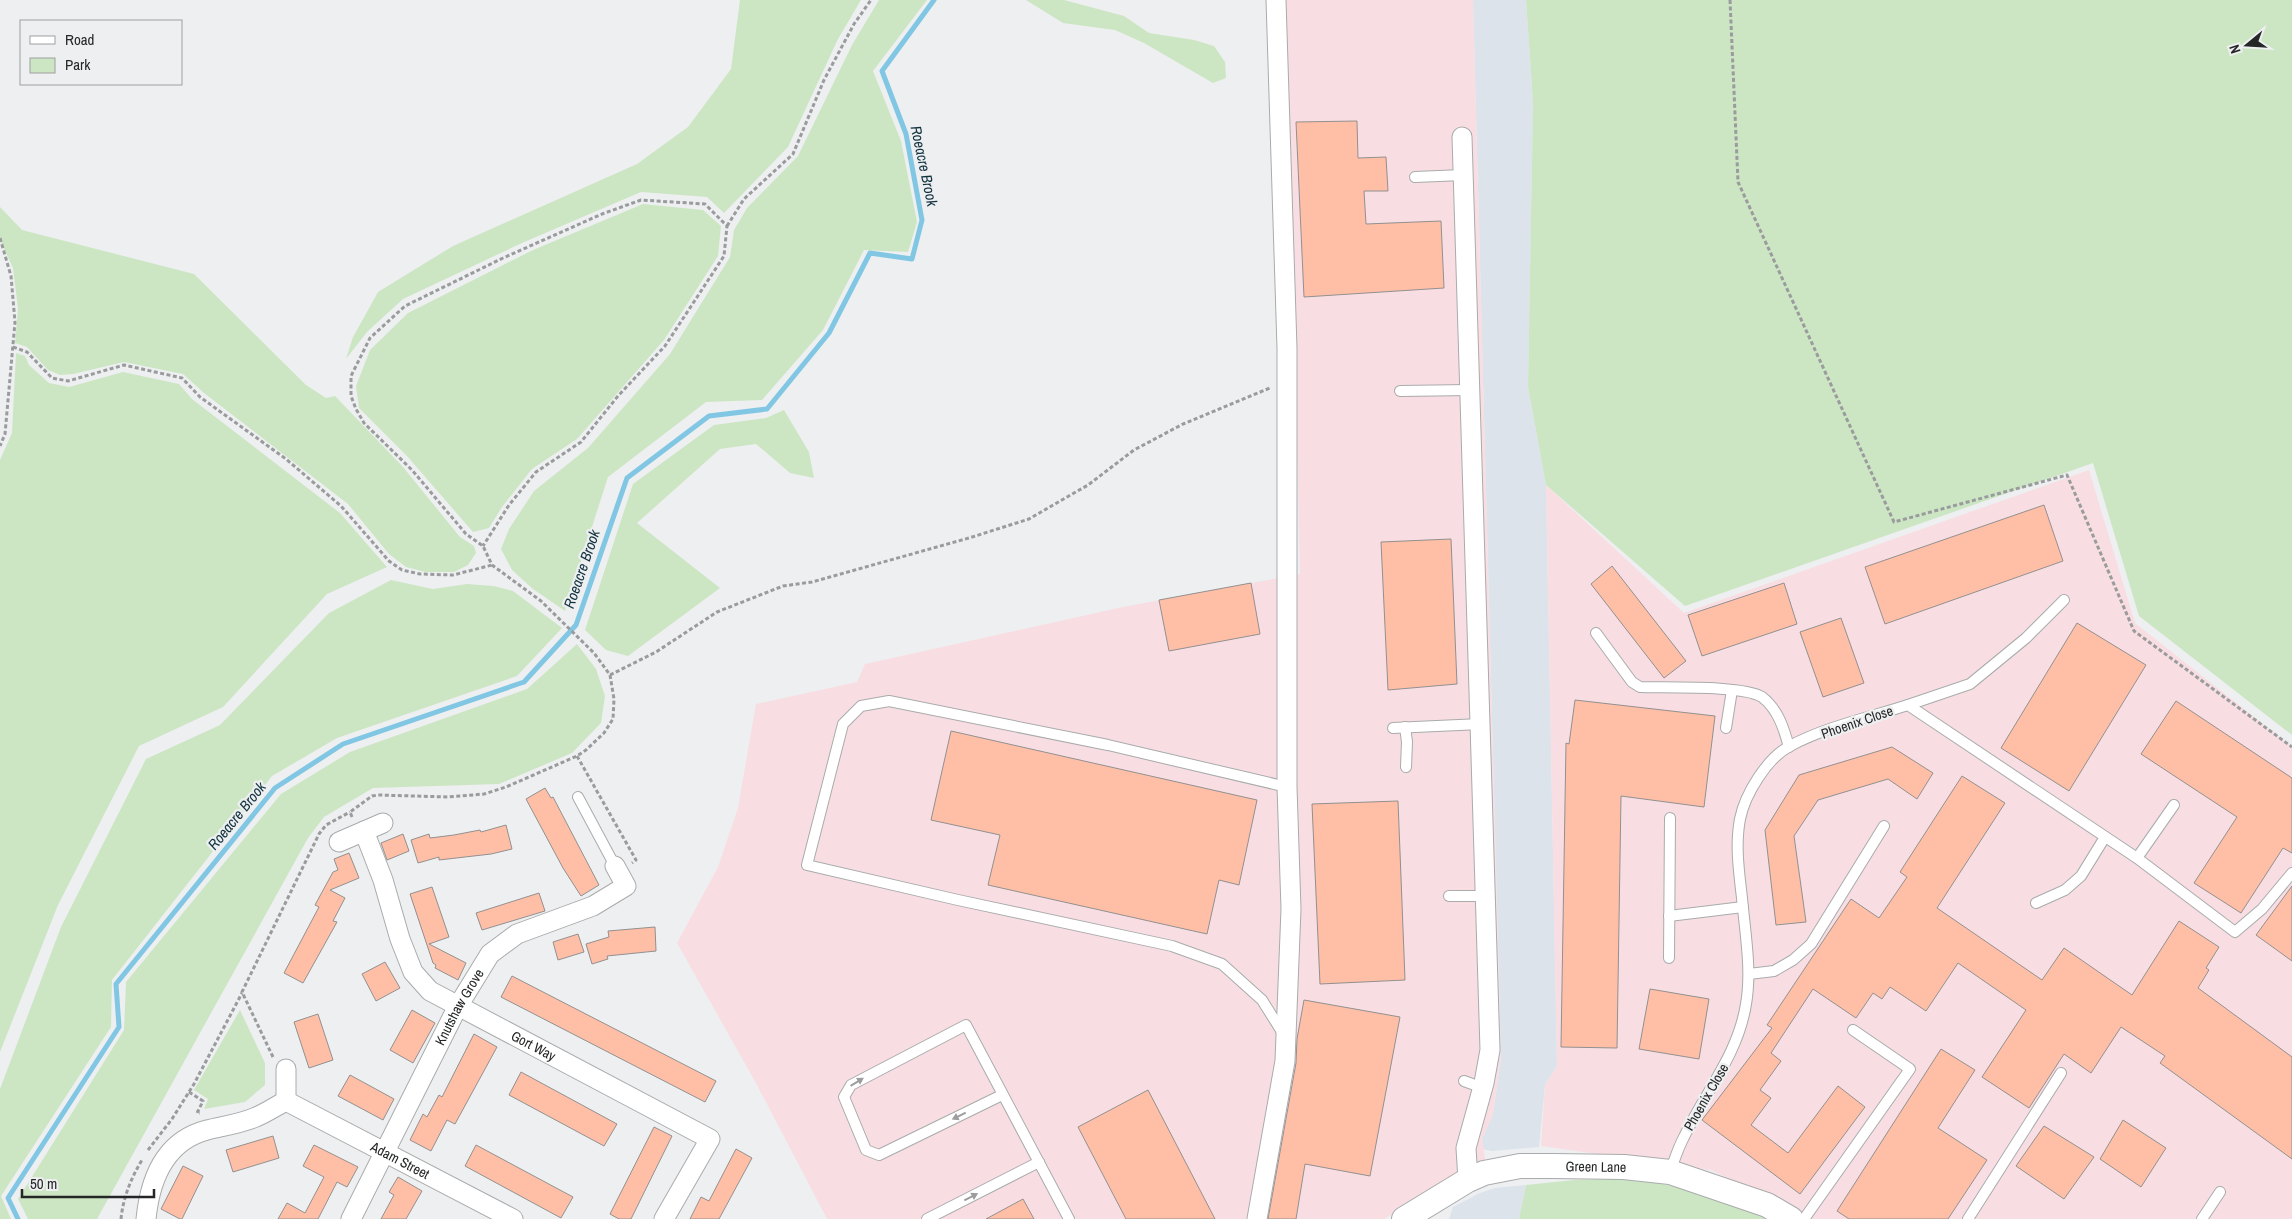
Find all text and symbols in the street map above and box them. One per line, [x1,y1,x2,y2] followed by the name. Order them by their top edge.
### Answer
[20,20,182,85] legend
[2222,20,2272,70] north arrow
[65,29,94,50] text: Road
[2225,42,2244,56] text: N
[65,54,91,75] text: Park
[906,124,943,209] water label: Roeacre Brook
[558,526,605,611] water label: Roeacre Brook
[1819,701,1895,743] street label: Phoenix Close
[203,777,271,854] water label: Roeacre Brook
[431,965,488,1048] street label: Knutshaw Grove
[508,1027,559,1065] street label: Gort Way
[1680,1060,1732,1134] street label: Phoenix Close
[850,1078,864,1087] one-way arrow
[952,1113,966,1121] one-way arrow
[367,1137,433,1183] street label: Adam Street
[1565,1157,1626,1176] street label: Green Lane
[22,1166,155,1198] scale bar
[30,1173,57,1194] text: 50 m
[963,1193,978,1201] one-way arrow

